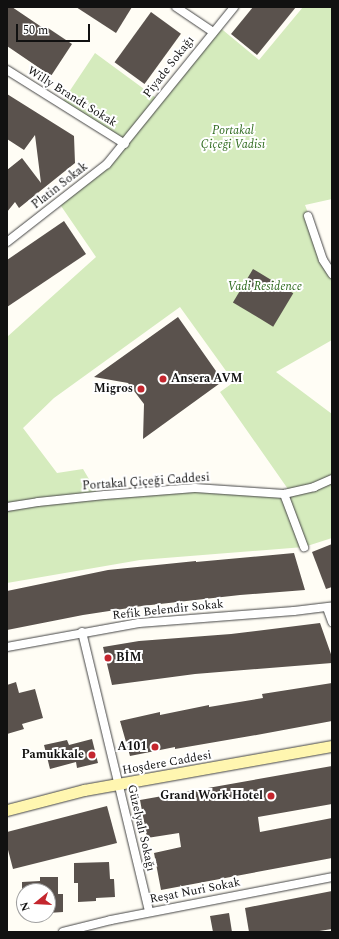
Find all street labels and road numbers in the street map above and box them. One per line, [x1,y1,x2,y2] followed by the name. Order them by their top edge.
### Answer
[140,33,198,101] street label: Piyade Sokağı
[25,64,119,130] street label: Willy Brandt Sokak
[29,160,91,212] street label: Platin Sokak
[82,470,210,494] street label: Portakal Çiçeği Caddesi
[112,597,224,623] street label: Refik Belendir Sokak
[121,748,213,778] street label: Hoşdere Caddesi
[124,783,158,873] street label: Güzelyalı Sokağı
[148,875,242,907] street label: Reşat Nuri Sokak

